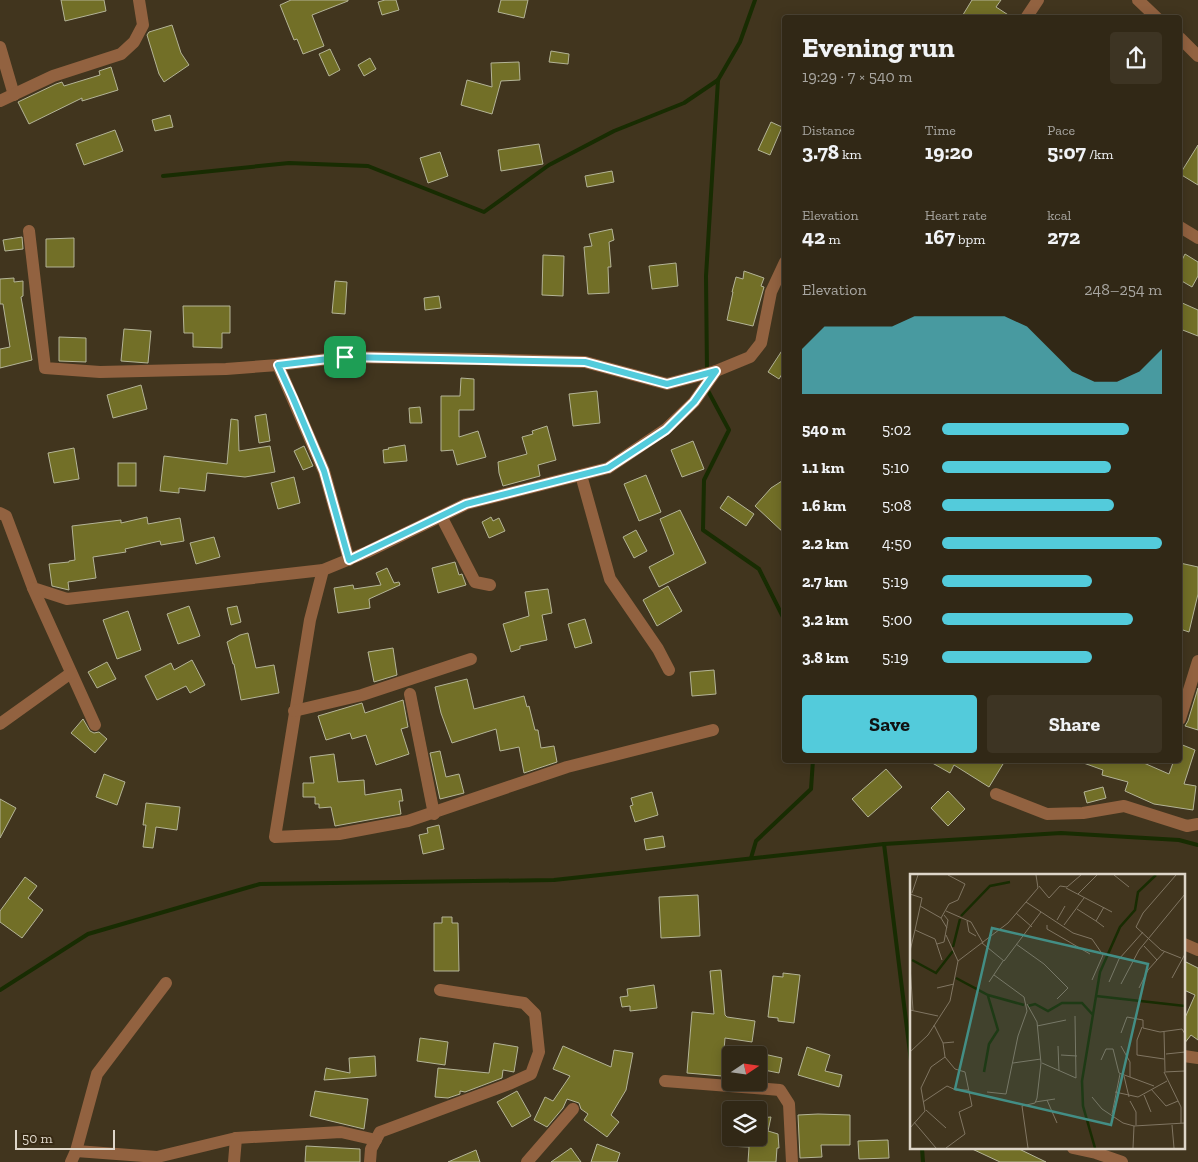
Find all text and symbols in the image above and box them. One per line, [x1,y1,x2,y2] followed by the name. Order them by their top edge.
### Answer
[802,31,955,64] text: Evening run
[1110,32,1162,84] button: share
[802,67,912,86] text: 19:29 · 7 × 540 m
[802,122,855,139] text: Distance
[925,122,956,139] text: Time
[1047,122,1075,139] text: Pace
[802,139,839,164] text: 3.78
[925,139,973,164] text: 19:20
[1047,139,1086,164] text: 5:07
[839,146,862,163] text: km
[1086,146,1113,163] text: /km
[802,207,859,224] text: Elevation
[925,207,987,224] text: Heart rate
[1047,207,1071,224] text: kcal
[802,224,825,249] text: 42
[925,224,955,249] text: 167
[1047,224,1080,249] text: 272
[825,231,841,248] text: m
[955,231,985,248] text: bpm
[802,280,867,299] text: Elevation
[1084,280,1162,299] text: 248–254 m
[324,336,366,378] pin
[331,343,359,371] icon: arrive
[802,420,846,439] text: 540 m
[882,420,911,439] text: 5:02
[802,458,844,477] text: 1.1 km
[882,458,909,477] text: 5:10
[802,496,846,515] text: 1.6 km
[882,496,912,515] text: 5:08
[802,534,849,553] text: 2.2 km
[882,534,912,553] text: 4:50
[802,572,848,591] text: 2.7 km
[882,572,908,591] text: 5:19
[802,610,849,629] text: 3.2 km
[882,610,912,629] text: 5:00
[802,648,849,667] text: 3.8 km
[882,648,908,667] text: 5:19
[802,695,977,753] button: Save
[987,695,1162,753] button: Share
[910,874,1186,1150] inset map
[722,1046,768,1091] north arrow
[722,1046,767,1146] map controls
[722,1101,767,1146] button: layers
[15,1127,115,1150] scale bar
[22,1130,53,1147] text: 50 m

